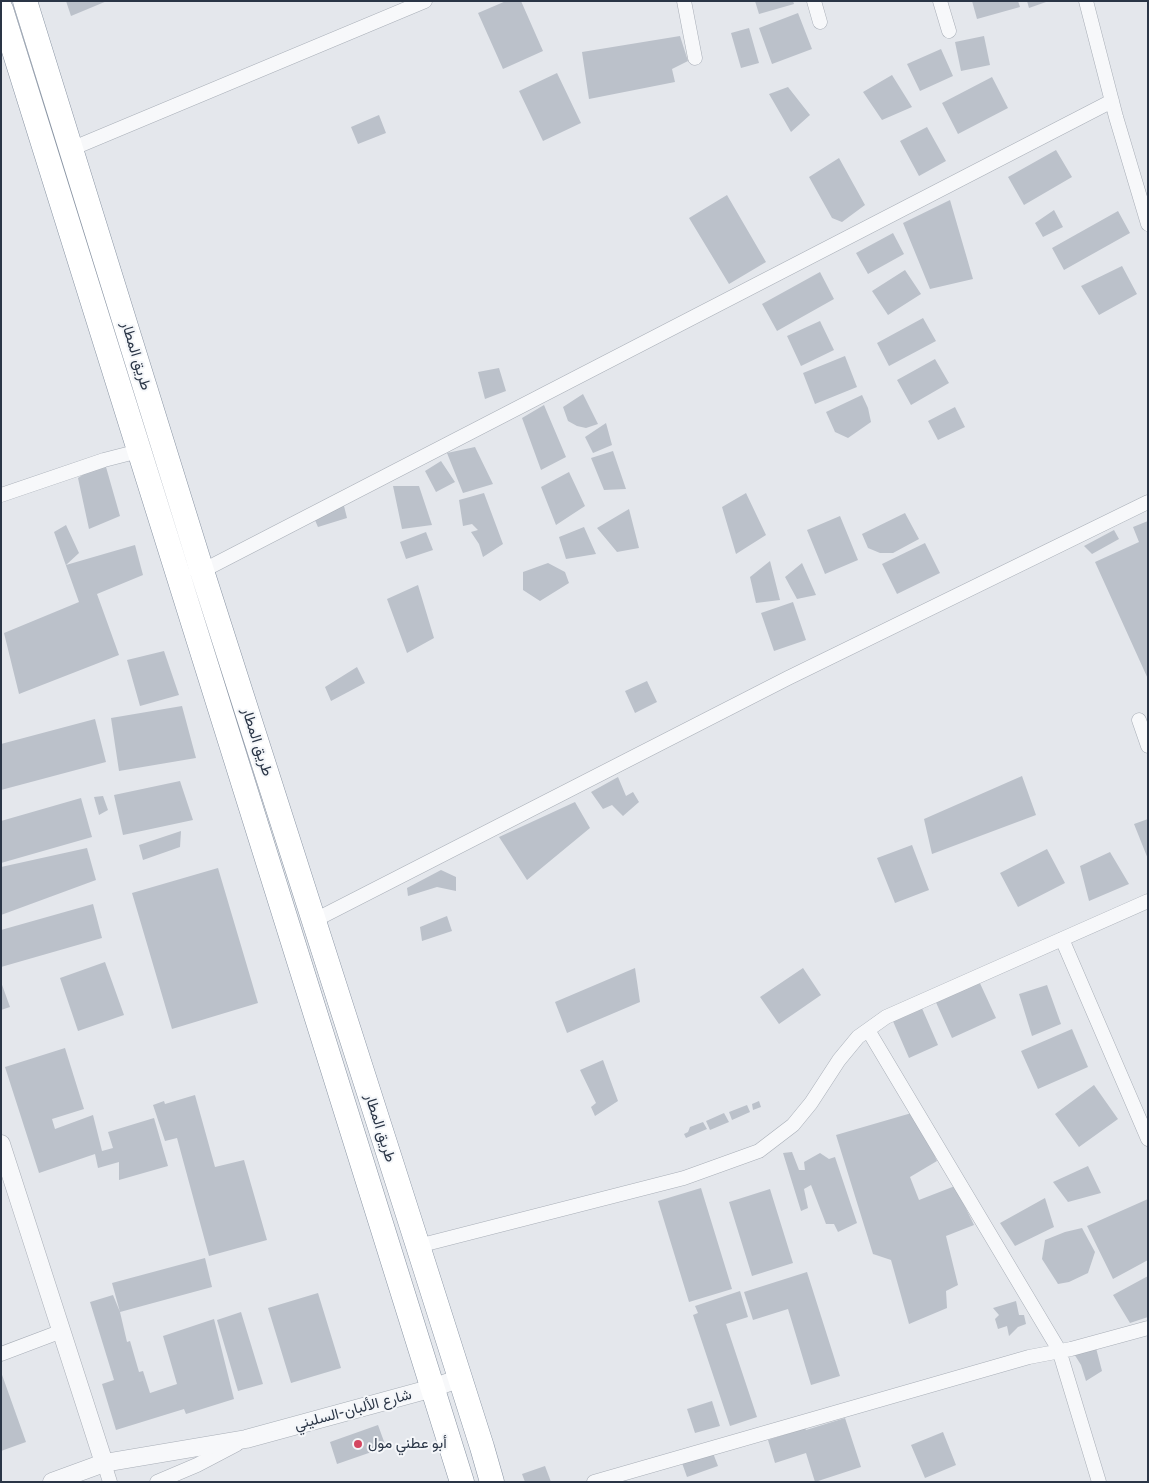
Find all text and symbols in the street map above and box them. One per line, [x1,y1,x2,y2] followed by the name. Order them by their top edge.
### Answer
[117,319,155,393] street label: طريق المطار
[237,705,277,779] street label: طريق المطار
[360,1091,400,1165] street label: طريق المطار
[292,1386,414,1434] street label: شارع الألبان-السليني
[368,1435,447,1453] place label: أبو عطني مول
[352,1438,364,1450] marker: أبو عطني مول

